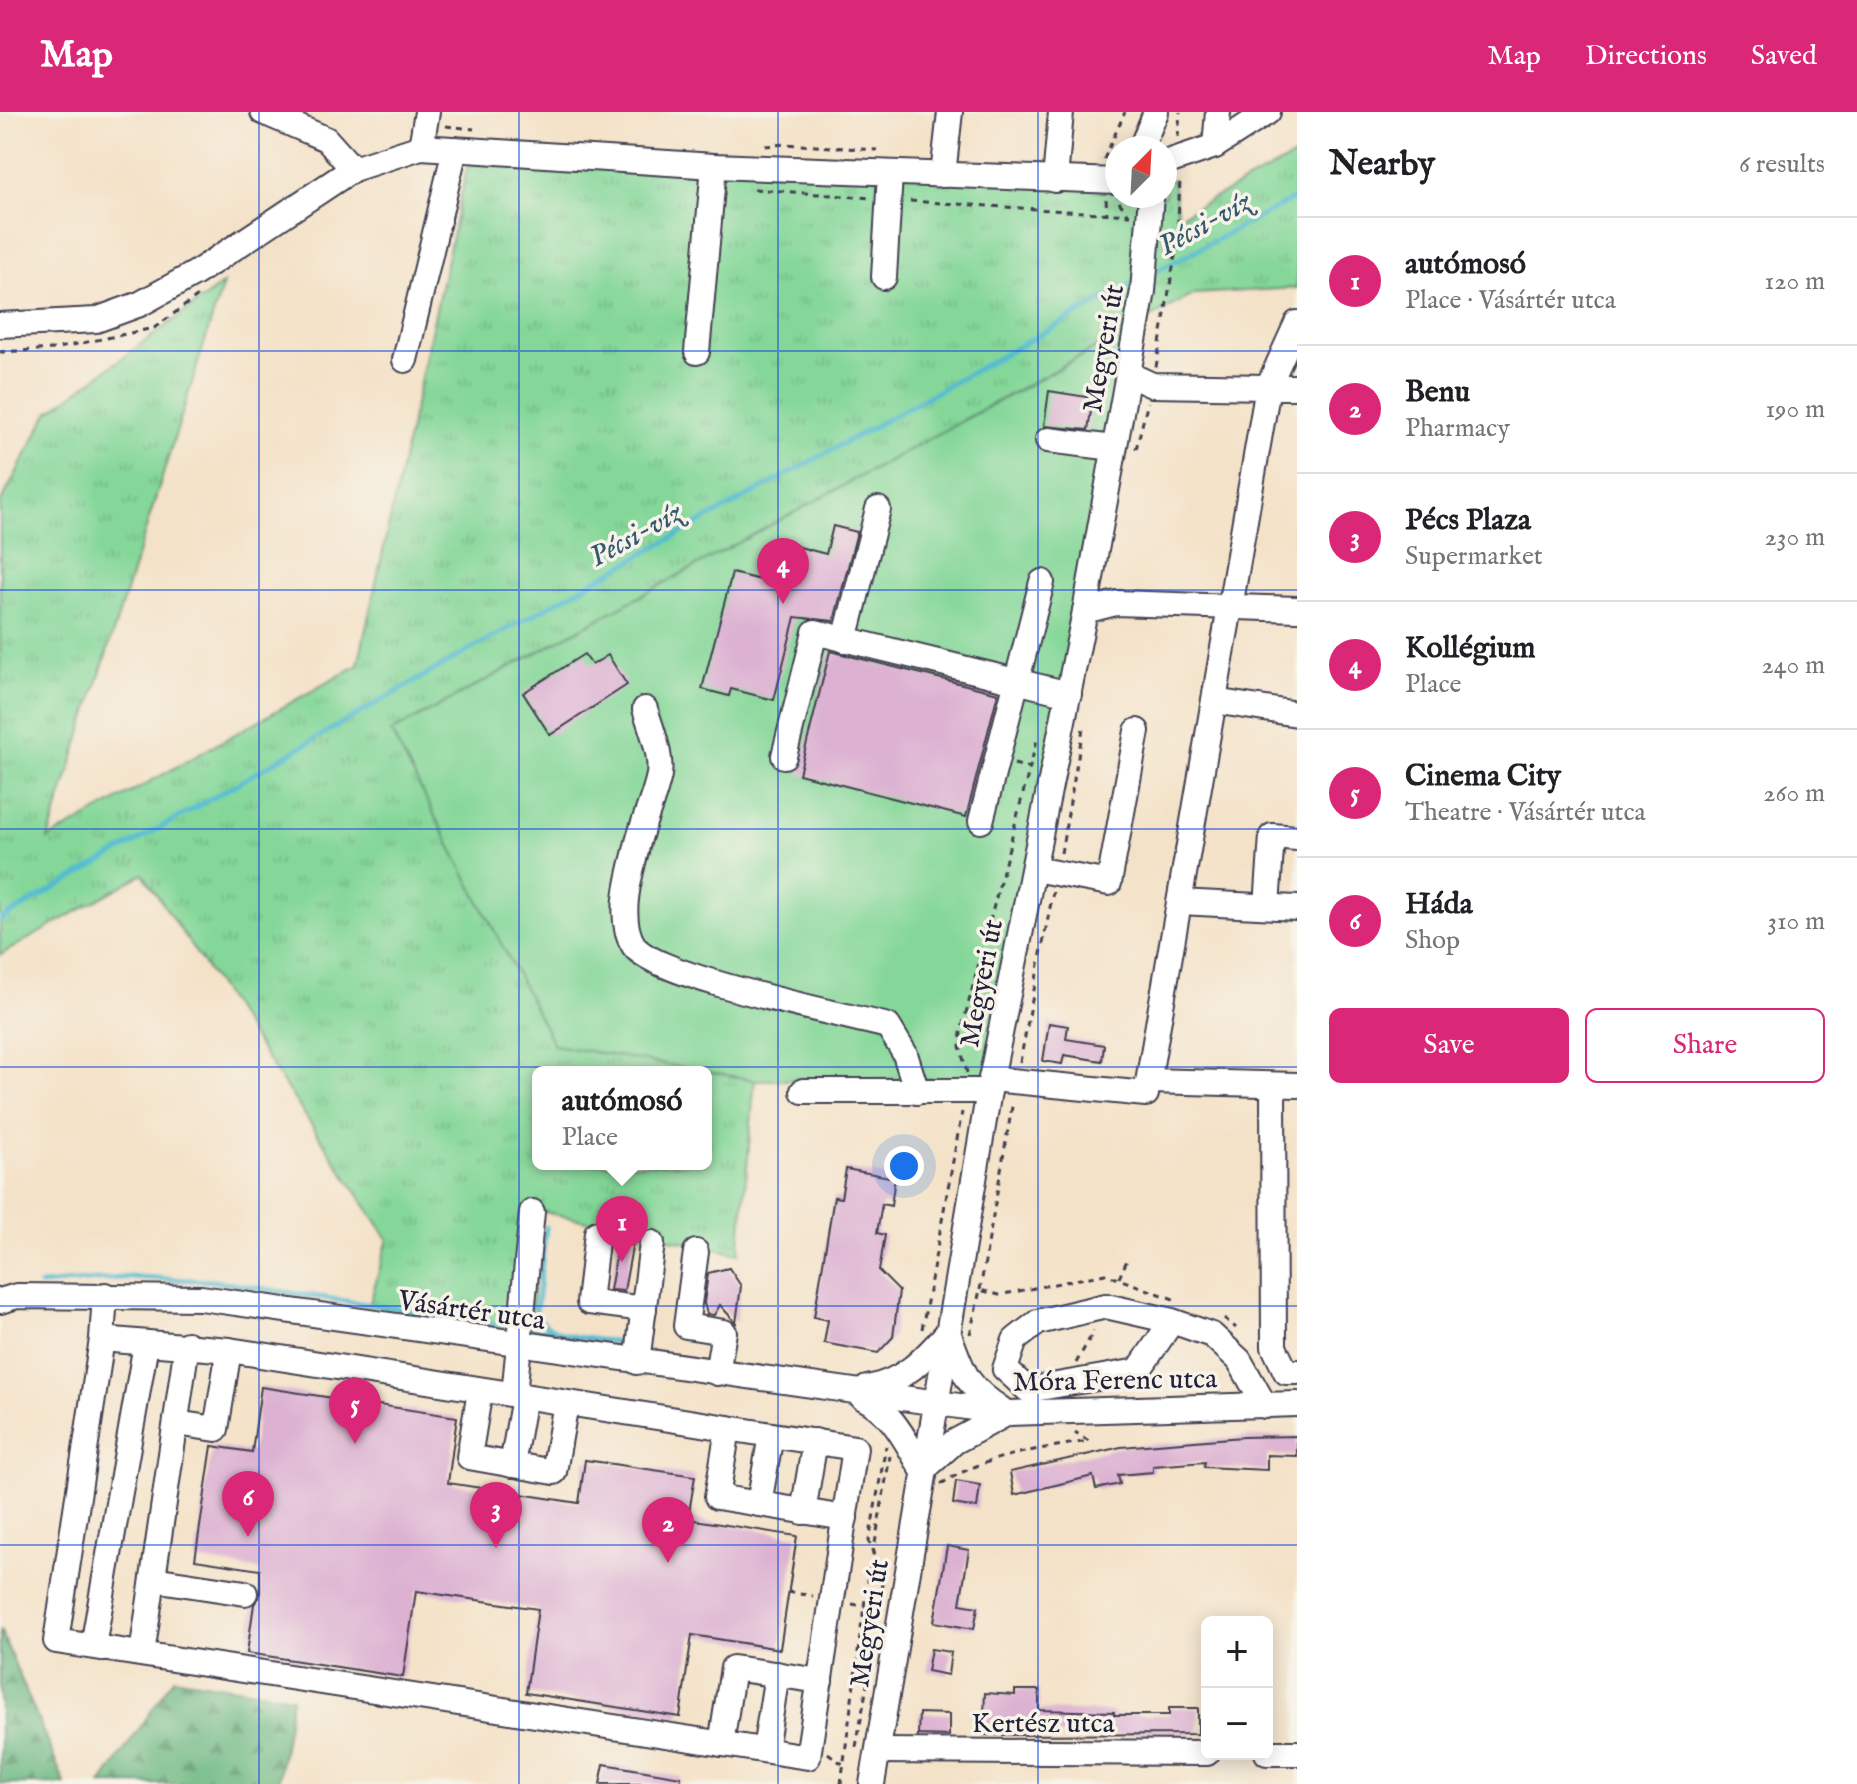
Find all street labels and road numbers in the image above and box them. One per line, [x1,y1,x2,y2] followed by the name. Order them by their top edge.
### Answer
[1076,281,1133,415] street label: Megyeri út
[953,916,1012,1050] street label: Megyeri út
[395,1284,548,1339] street label: Vásártér utca
[1013,1362,1218,1401] street label: Móra Ferenc utca
[843,1556,898,1690] street label: Megyeri út
[971,1707,1115,1742] street label: Kertész utca

